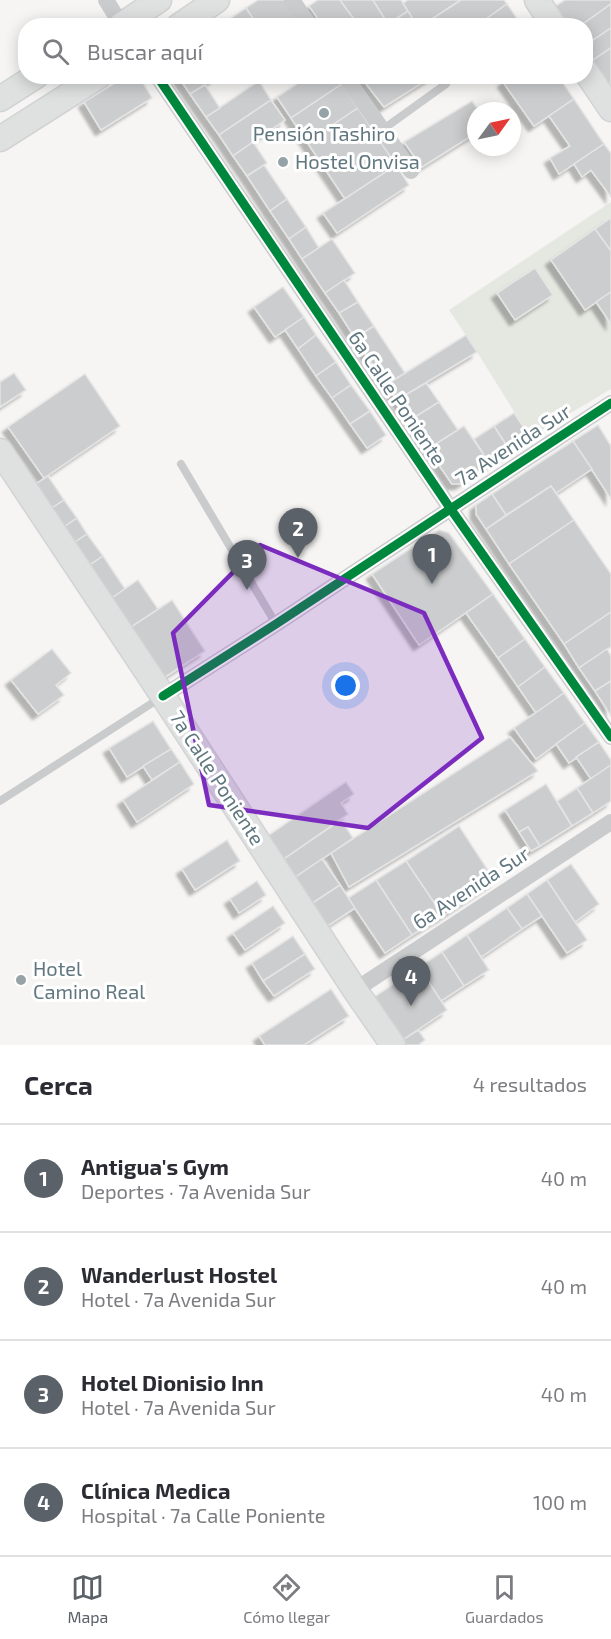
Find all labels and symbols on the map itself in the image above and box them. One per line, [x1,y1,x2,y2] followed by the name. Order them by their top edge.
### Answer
[467,102,521,156] north arrow
[317,106,331,120] marker: Pensión Tashiro
[253,121,395,145] place label: Pensión Tashiro
[295,149,420,173] place label: Hostel Onvisa
[276,155,290,169] marker: Hostel Onvisa
[344,326,452,469] street label: 6a Calle Poniente
[450,398,575,490] street label: 7a Avenida Sur
[278,508,318,558] pin: 2
[412,534,452,584] pin: 1
[228,540,266,590] pin: 3
[331,671,360,700] your location
[165,706,270,849] street label: 7a Calle Poniente
[408,841,533,934] street label: 6a Avenida Sur
[33,956,145,1003] place label: Hotel Camino Real
[392,956,430,1006] pin: 4
[14,973,28,987] marker: Hotel Camino Real

